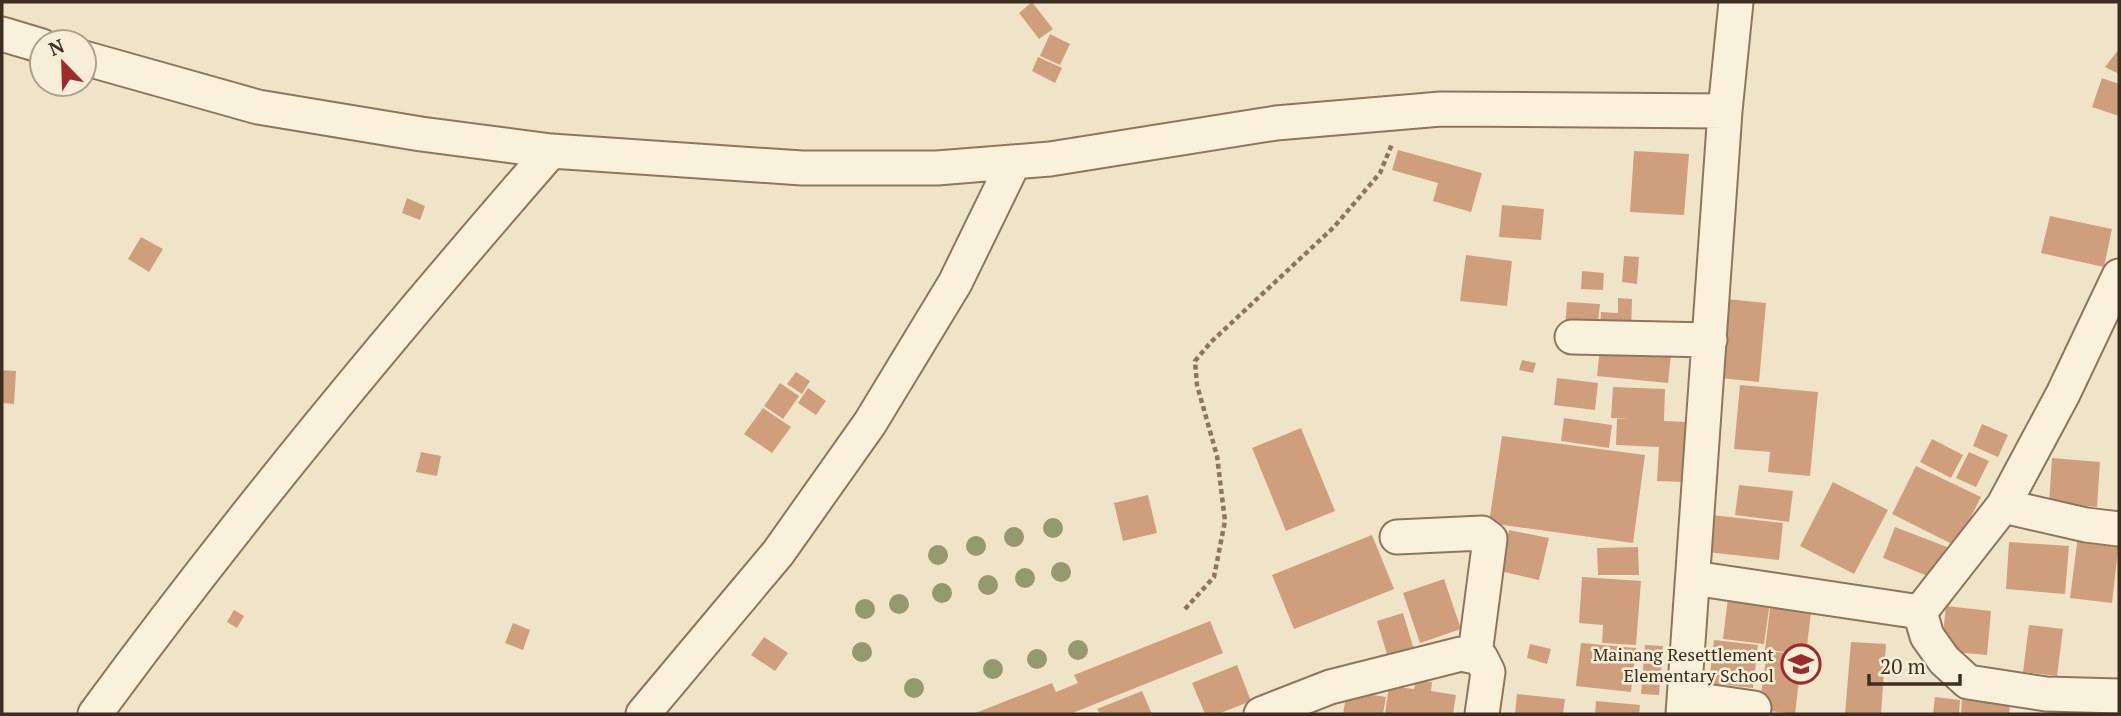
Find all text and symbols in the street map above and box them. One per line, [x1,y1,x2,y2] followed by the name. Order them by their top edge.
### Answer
[28,28,98,98] north arrow
[45,32,68,61] text: N
[1593,642,1774,687] place label: Mainang Resettlement Elementary School
[1869,642,1960,686] scale bar
[1780,643,1822,685] school or university icon: Mainang Resettlement Elementary School
[1880,652,1926,680] text: 20 m

